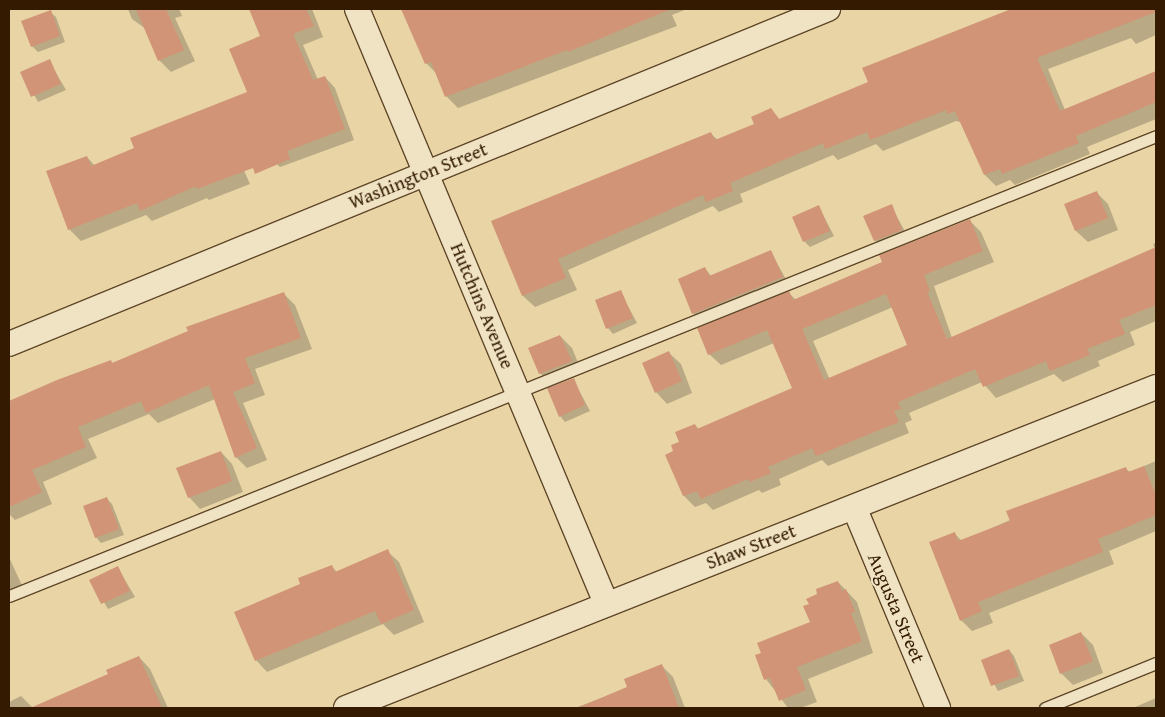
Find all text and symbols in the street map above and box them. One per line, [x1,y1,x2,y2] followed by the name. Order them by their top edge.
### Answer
[345,138,491,214] street label: Washington Street
[445,240,519,372] street label: Hutchins Avenue
[703,519,799,575] street label: Shaw Street
[863,550,929,666] street label: Augusta Street

